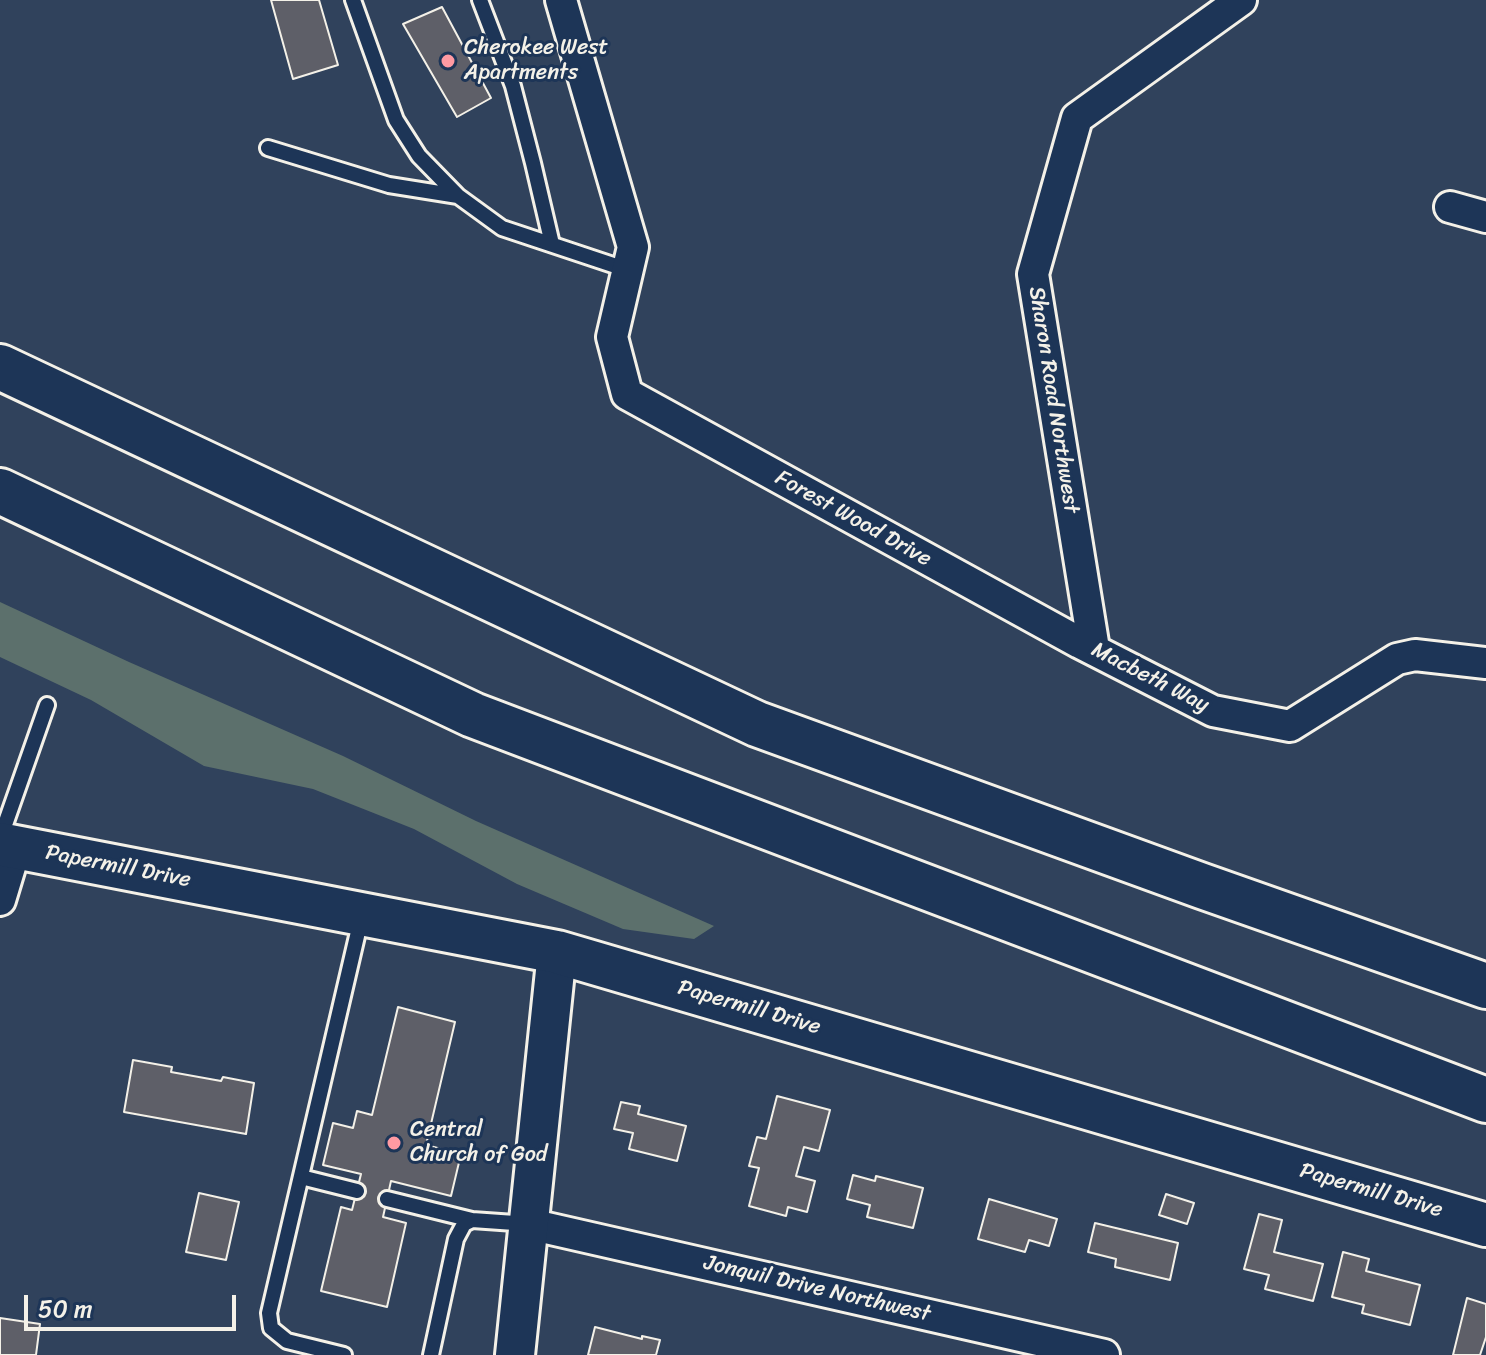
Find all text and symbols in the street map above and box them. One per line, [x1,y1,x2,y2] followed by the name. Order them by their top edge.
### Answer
[464,35,608,86] place label: Cherokee West Apartments
[439,52,457,70] marker: Cherokee West Apartments
[1022,285,1084,515] street label: Sharon Road Northwest
[770,465,936,573] street label: Forest Wood Drive
[1087,637,1213,719] street label: Macbeth Way
[43,840,193,894] street label: Papermill Drive
[675,975,823,1041] street label: Papermill Drive
[410,1117,547,1168] place label: Central Church of God
[385,1134,403,1152] marker: Central Church of God
[1297,1158,1445,1224] street label: Papermill Drive
[701,1250,933,1328] street label: Jonquil Drive Northwest
[28,1279,240,1329] scale bar
[38,1288,93,1330] text: 50 m

